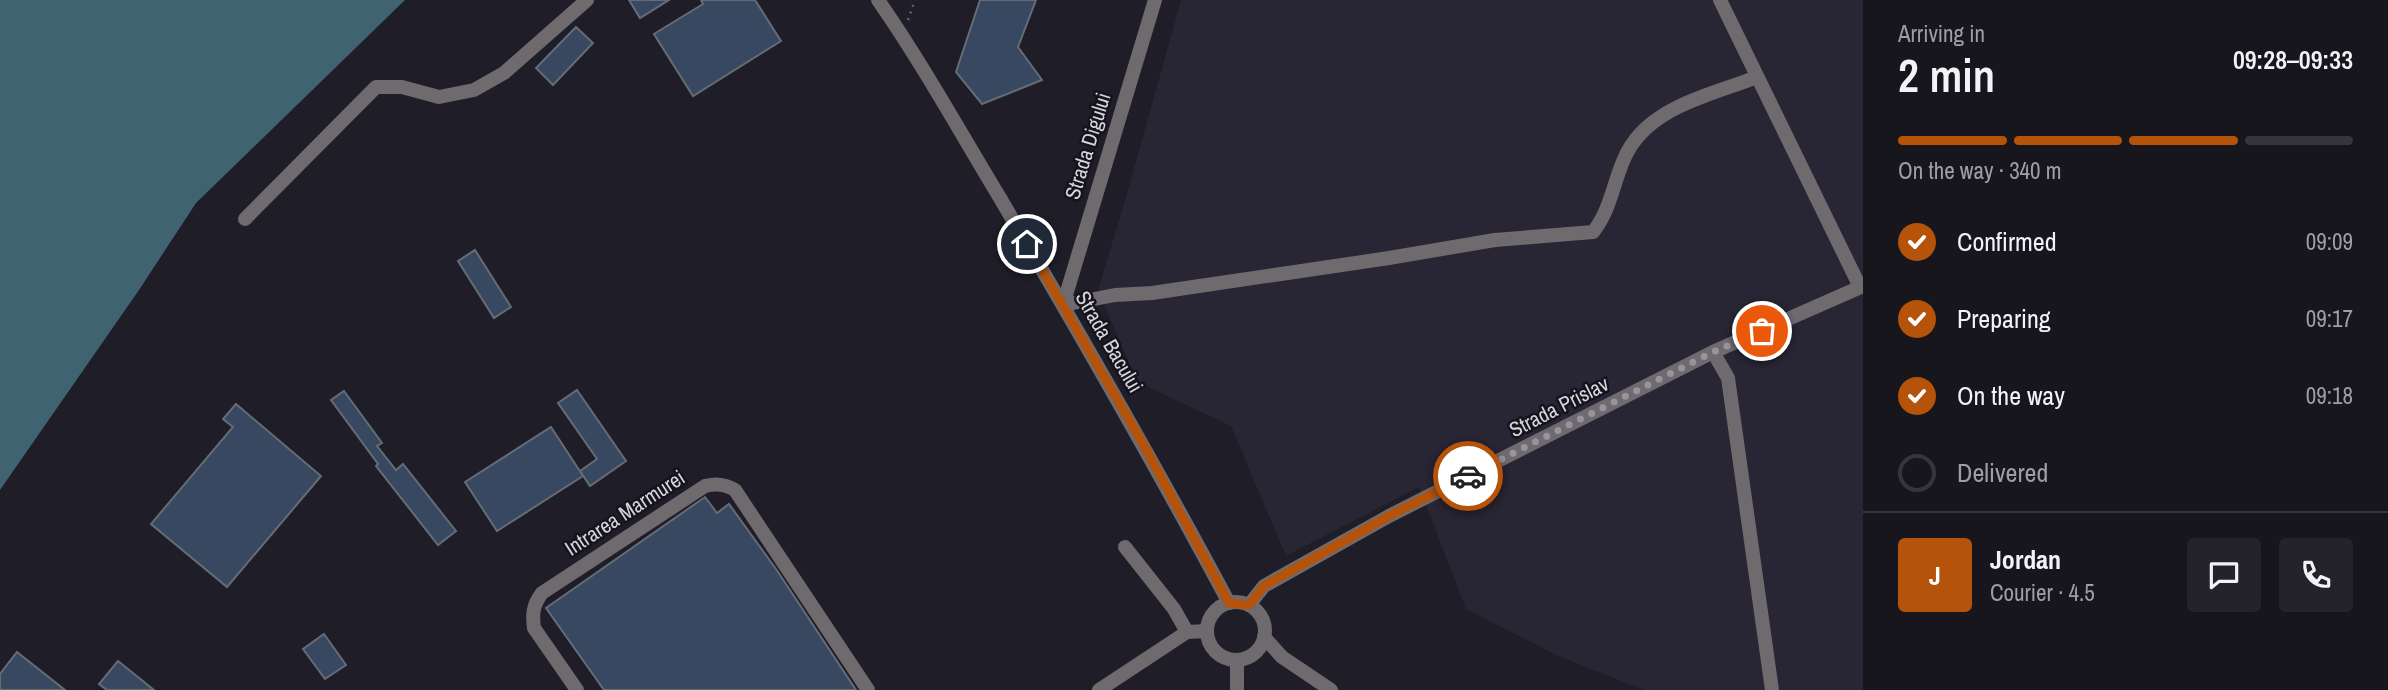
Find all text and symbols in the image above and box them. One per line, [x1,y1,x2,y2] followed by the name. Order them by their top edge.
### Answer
[1898,18,1985,49] text: Arriving in
[2233,42,2353,77] text: 09:28–09:33
[1898,44,1995,106] text: 2 min
[1058,89,1117,203] street label: Strada Digului
[1898,155,2062,186] text: On the way · 340 m
[997,214,1057,274] pin
[1898,223,1936,261] icon: check
[1957,224,2057,259] text: Confirmed
[1008,225,1046,263] icon: home
[2306,226,2353,257] text: 09:09
[1069,286,1150,398] street label: Strada Bacului
[1898,300,1936,338] icon: check
[1732,301,1792,361] pin
[1957,301,2051,336] text: Preparing
[2306,303,2353,334] text: 09:17
[1743,312,1781,350] icon: bag
[1504,369,1614,444] street label: Strada Prislav
[1898,377,1936,415] icon: check
[1957,378,2065,413] text: On the way
[2306,380,2353,411] text: 09:18
[1433,441,1503,511] courier
[1957,455,2048,490] text: Delivered
[1449,457,1487,495] icon: car
[559,463,690,562] street label: Intrarea Marmurei
[2187,538,2261,612] button: chat
[2279,538,2353,612] button: phone
[1990,542,2061,577] text: Jordan
[1929,558,1941,593] text: J
[1990,577,2095,608] text: Courier · 4.5

